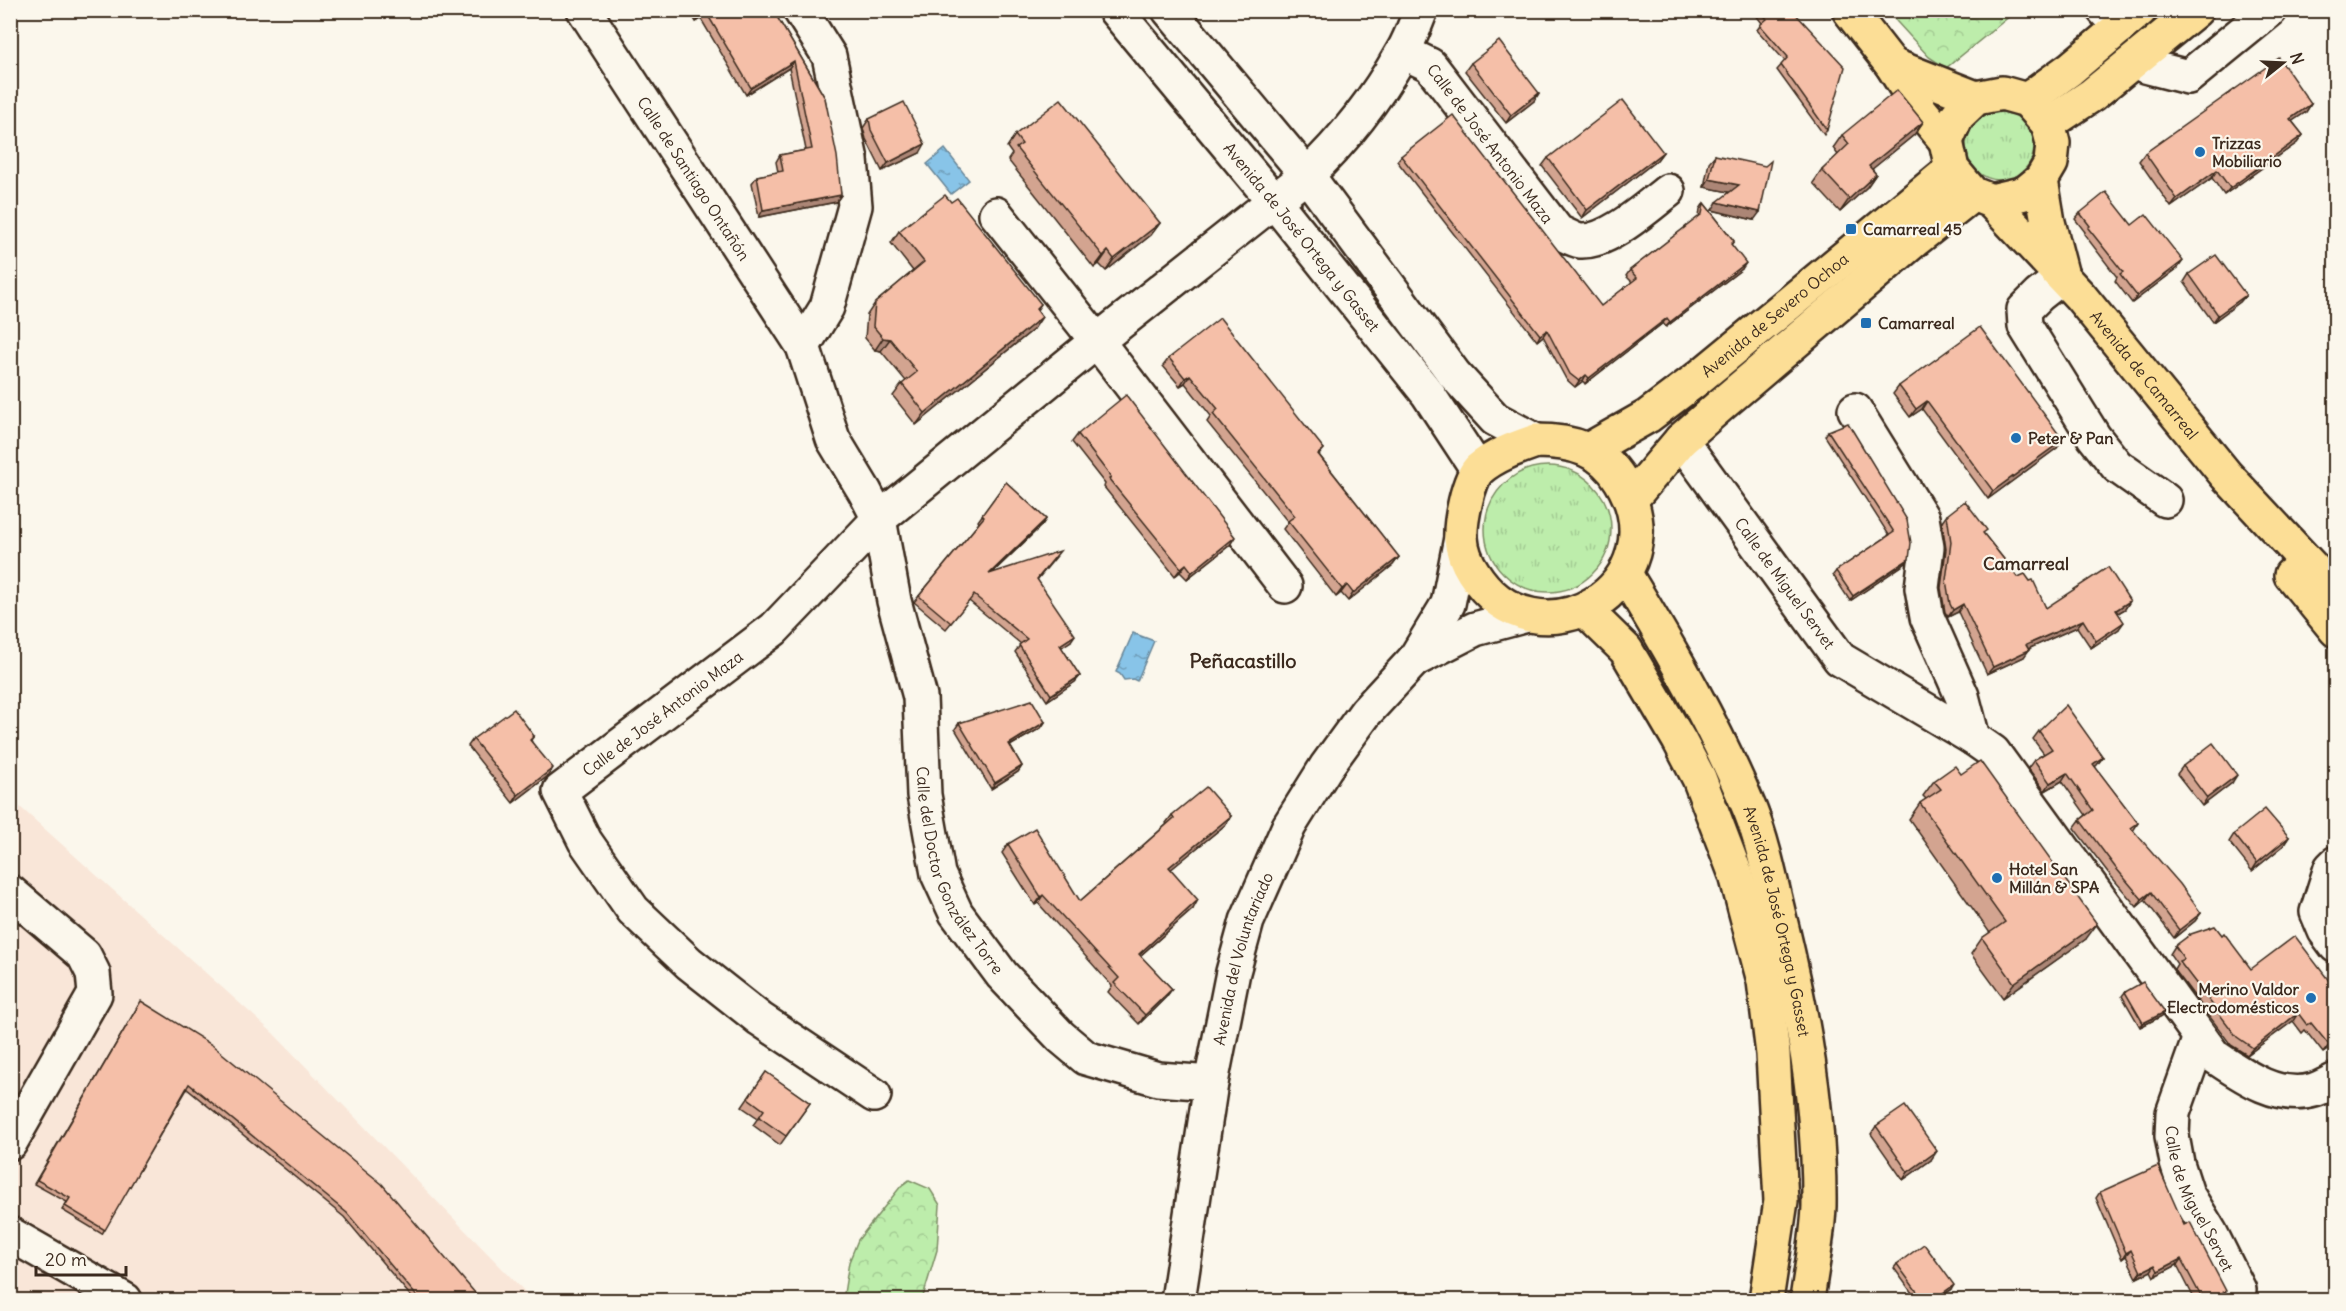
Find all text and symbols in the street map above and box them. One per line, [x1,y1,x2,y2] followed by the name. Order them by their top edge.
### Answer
[2253,33,2313,93] north arrow
[2286,50,2308,67] text: N
[1423,60,1558,227] street label: Calle de José Antonio Maza
[633,93,754,264] street label: Calle de Santiago Ontañón
[2212,133,2282,171] place label: Trizzas Mobiliario
[1220,138,1385,336] street label: Avenida de José Ortega y Gasset
[2193,145,2207,159] marker: Trizzas Mobiliario
[1863,219,1962,239] place label: Camarreal 45
[1844,222,1858,236] marker: Camarreal 45
[1697,249,1852,381] street label: Avenida de Severo Ochoa
[2086,306,2203,443] street label: Avenida de Camarreal
[1878,313,1955,333] place label: Camarreal
[1859,316,1873,330] marker: Camarreal
[2028,428,2114,448] place label: Peter & Pan
[2009,431,2023,445] marker: Peter & Pan
[1731,514,1840,653] street label: Calle de Miguel Servet
[1983,552,2069,575] district label: Camarreal
[578,646,747,781] street label: Calle de José Antonio Maza
[1190,648,1296,673] district label: Peñacastillo
[913,766,1008,978] street label: Calle del Doctor González Torre
[1739,803,1815,1039] street label: Avenida de José Ortega y Gasset
[2009,859,2099,897] place label: Hotel San Millán & SPA
[1209,869,1277,1047] street label: Avenida del Voluntariado
[1990,871,2004,885] marker: Hotel San Millán & SPA
[2167,979,2299,1017] place label: Merino Valdor Electrodomésticos
[2304,991,2318,1005] marker: Merino Valdor Electrodomésticos
[2162,1125,2238,1275] street label: Calle de Miguel Servet
[36,1239,126,1277] scale bar
[45,1248,87,1271] text: 20 m

